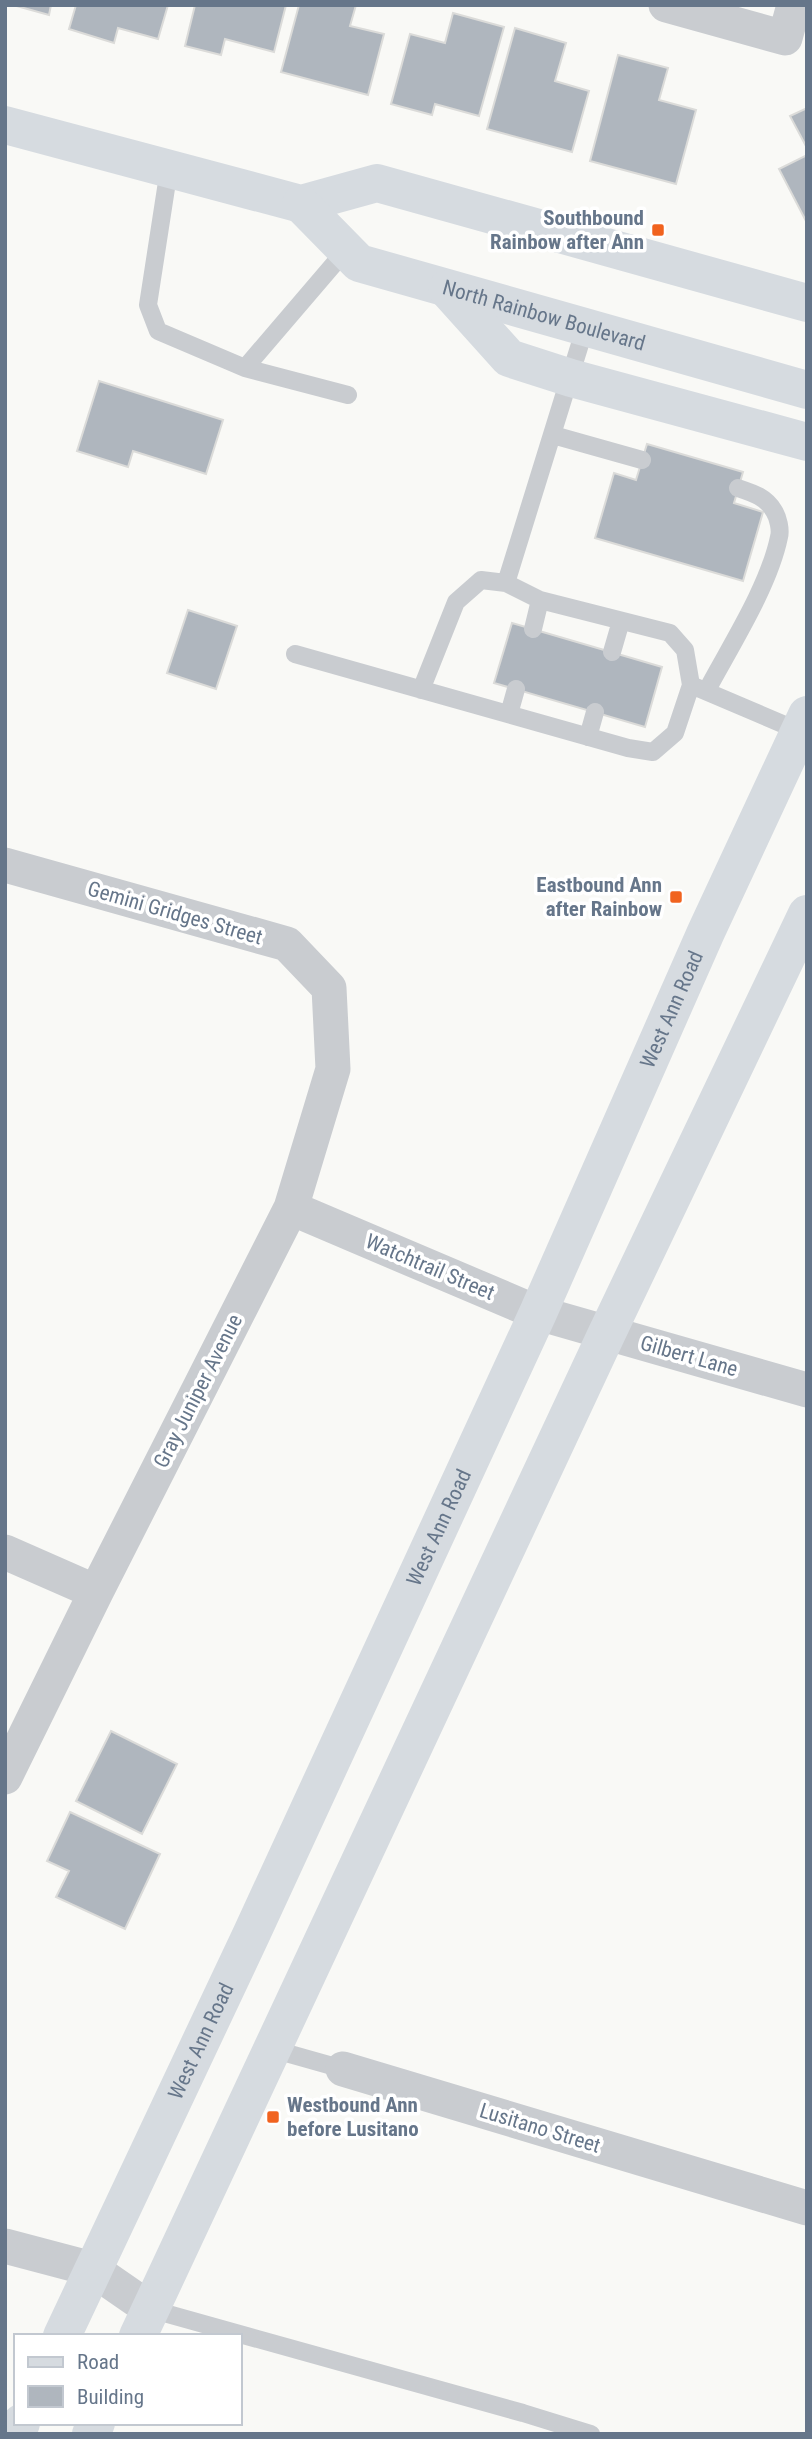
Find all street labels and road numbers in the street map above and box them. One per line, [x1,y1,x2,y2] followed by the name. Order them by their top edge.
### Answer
[440,275,648,356] street label: North Rainbow Boulevard
[85,877,265,949] street label: Gemini Gridges Street
[635,947,708,1072] street label: West Ann Road
[362,1229,498,1305] street label: Watchtrail Street
[149,1310,247,1472] street label: Gray Juniper Avenue
[638,1331,741,1381] street label: Gilbert Lane
[402,1466,476,1590] street label: West Ann Road
[163,1979,239,2103] street label: West Ann Road
[477,2098,603,2158] street label: Lusitano Street

